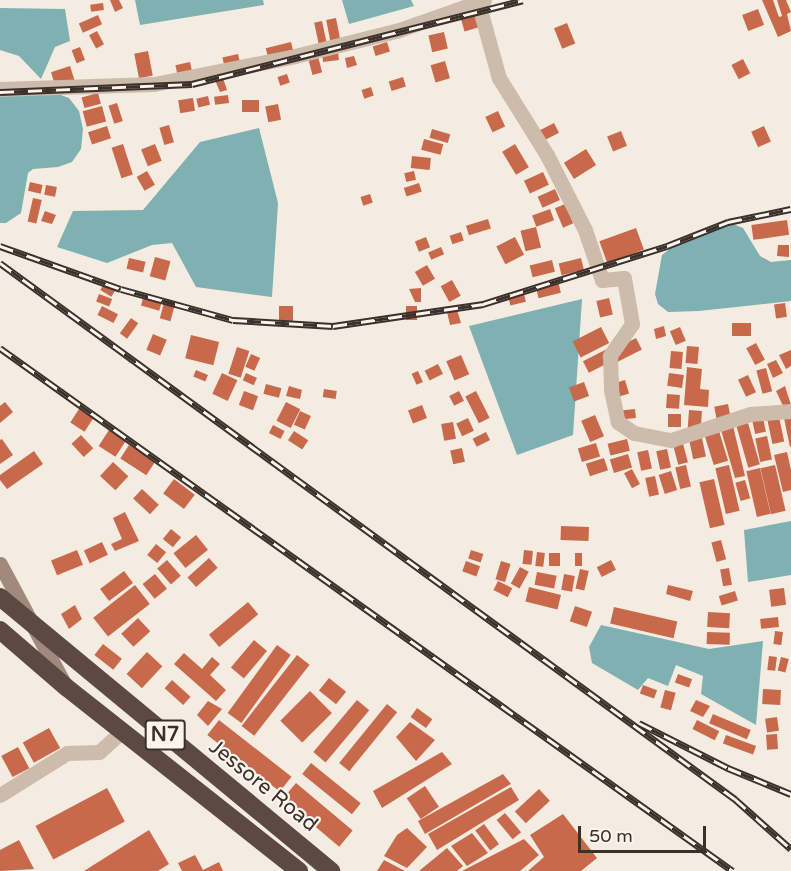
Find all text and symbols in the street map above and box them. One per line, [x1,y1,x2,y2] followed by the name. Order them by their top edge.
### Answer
[144,718,186,752] road number: N7
[204,735,322,837] street label: Jessore Road
[581,814,708,852] scale bar
[589,825,633,847] text: 50 m

